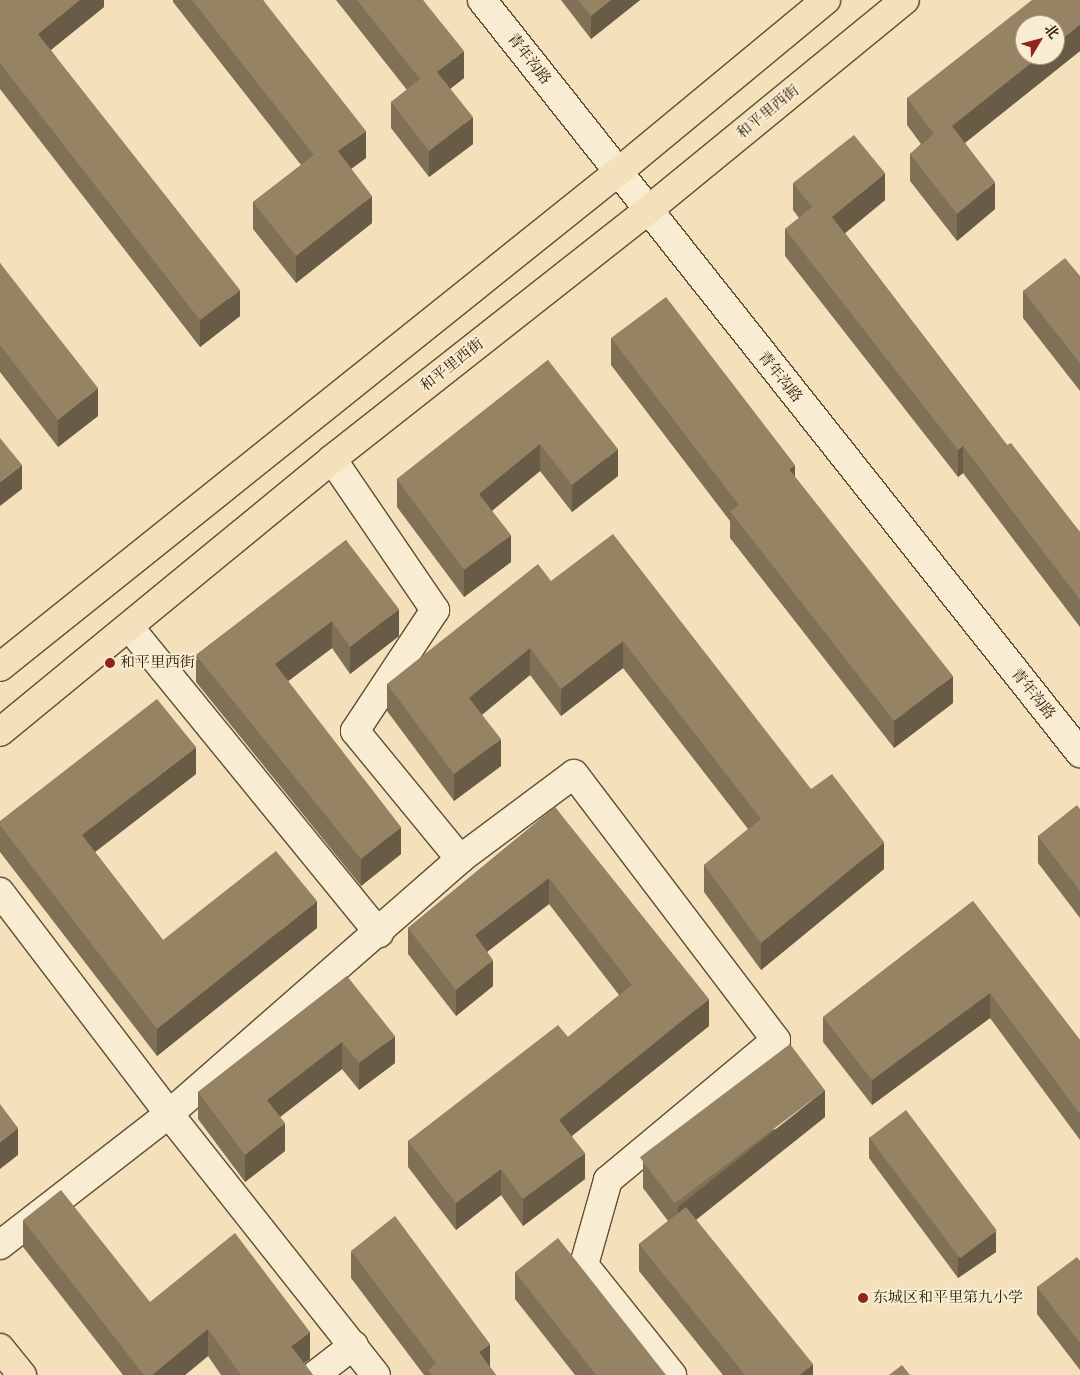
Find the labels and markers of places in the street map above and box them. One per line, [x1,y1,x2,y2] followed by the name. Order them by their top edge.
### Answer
[120,654,195,672] place label: 和平里西街
[104,657,116,669] marker: 和平里西街
[873,1289,1023,1307] place label: 东城区和平里第九小学
[857,1292,869,1304] marker: 东城区和平里第九小学

